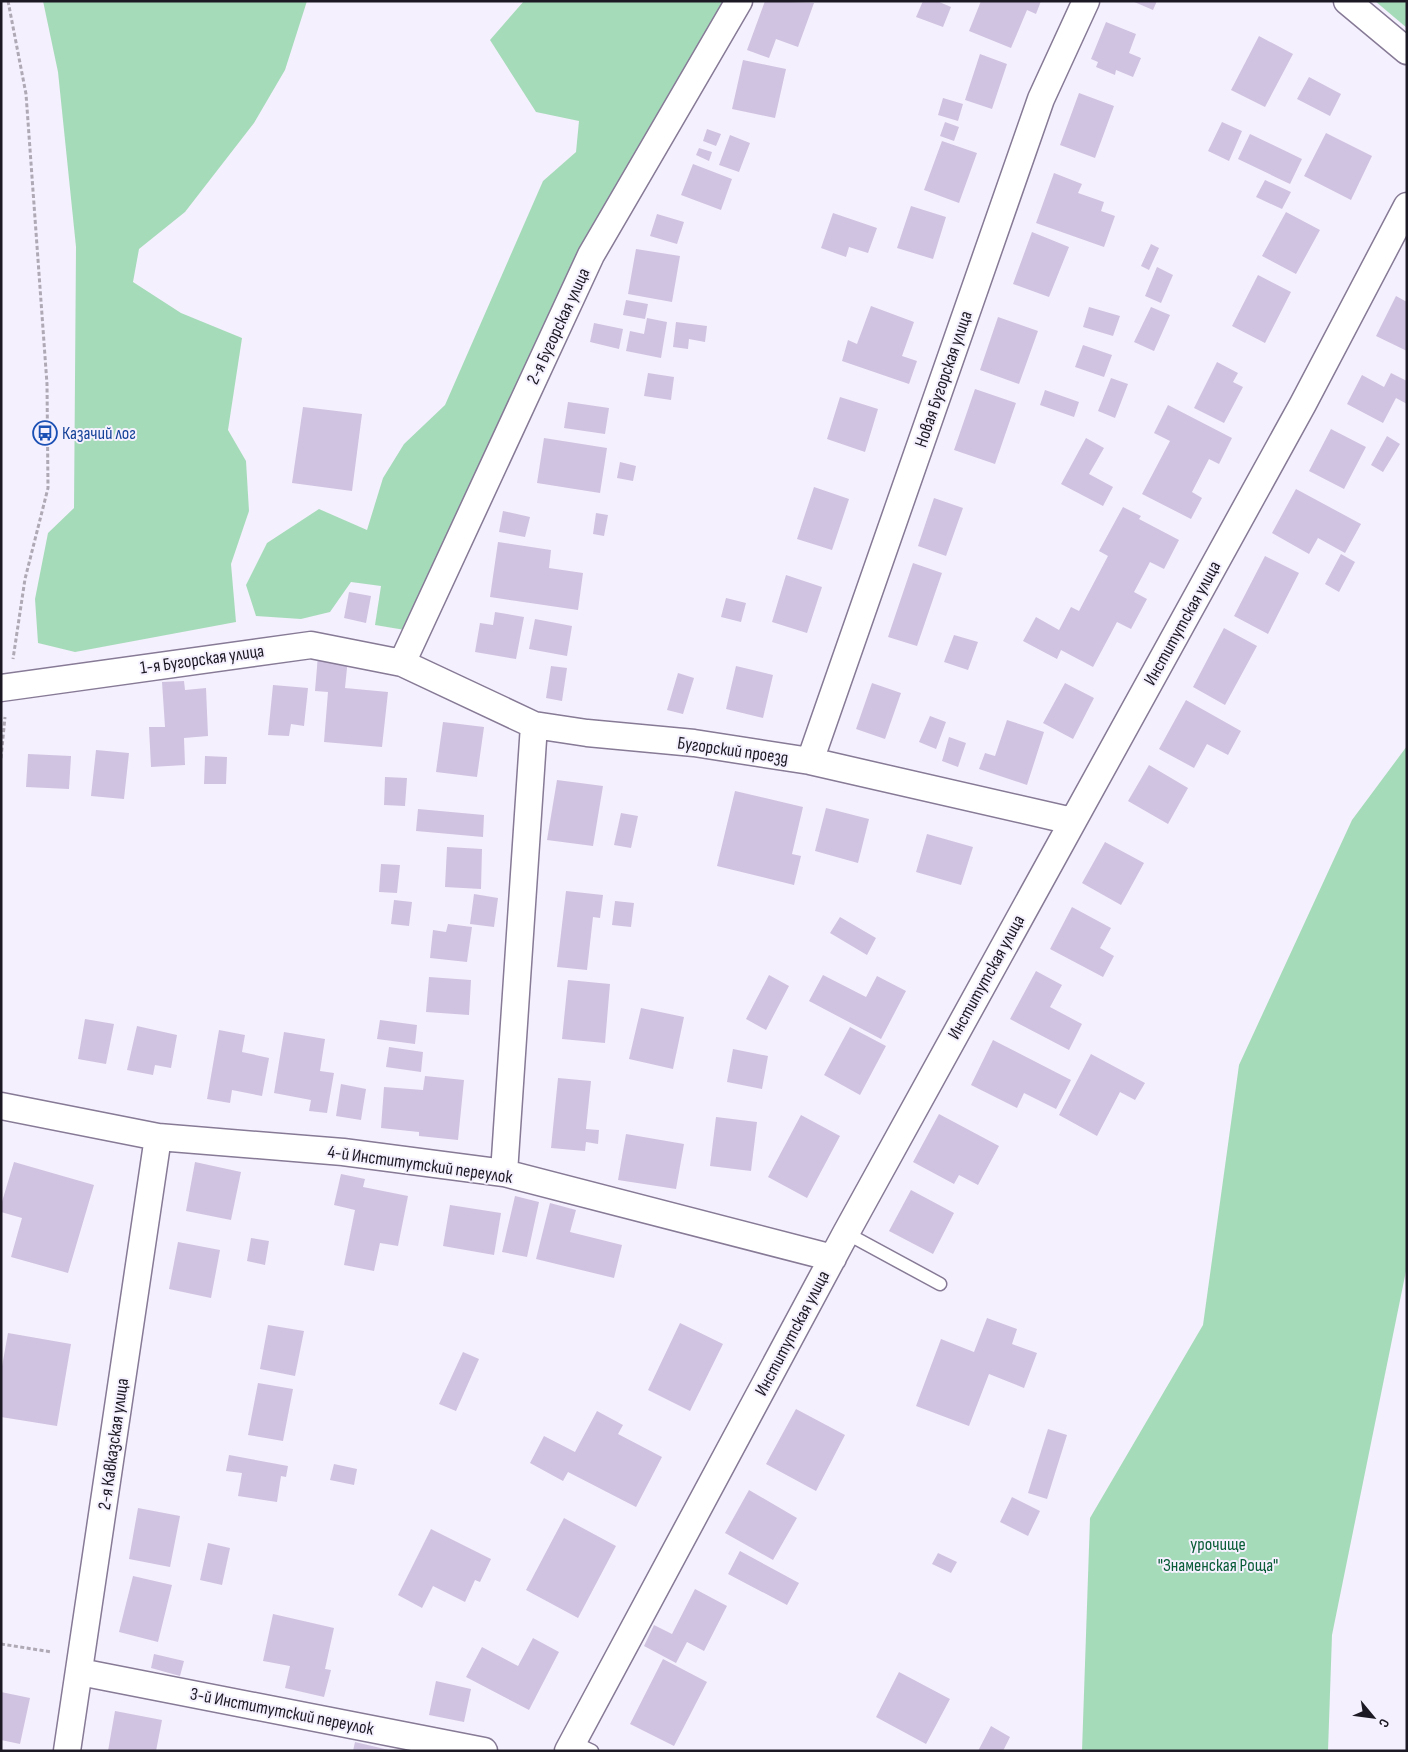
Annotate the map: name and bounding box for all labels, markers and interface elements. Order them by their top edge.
street label: 2-я Бугорская улица [522,265,595,388]
street label: Новая Бугорская улица [910,308,977,450]
bus stop icon: Казачий лог [32,420,58,446]
place label: Казачий лог [62,423,136,444]
street label: Институтская улица [1140,557,1225,689]
street label: 1-я Бугорская улица [139,640,265,679]
street label: Бугорский проезд [676,732,790,769]
street label: Институтская улица [944,911,1029,1043]
street label: 4-й Институтский переулок [326,1141,514,1188]
street label: Институтская улица [751,1267,834,1399]
street label: 2-я Кавказская улица [94,1377,133,1511]
park label: урочище "Знаменская Роща" [1158,1534,1278,1576]
street label: 3-й Институтский переулок [188,1683,376,1740]
north arrow [1348,1692,1398,1742]
text: С [1375,1716,1393,1730]

